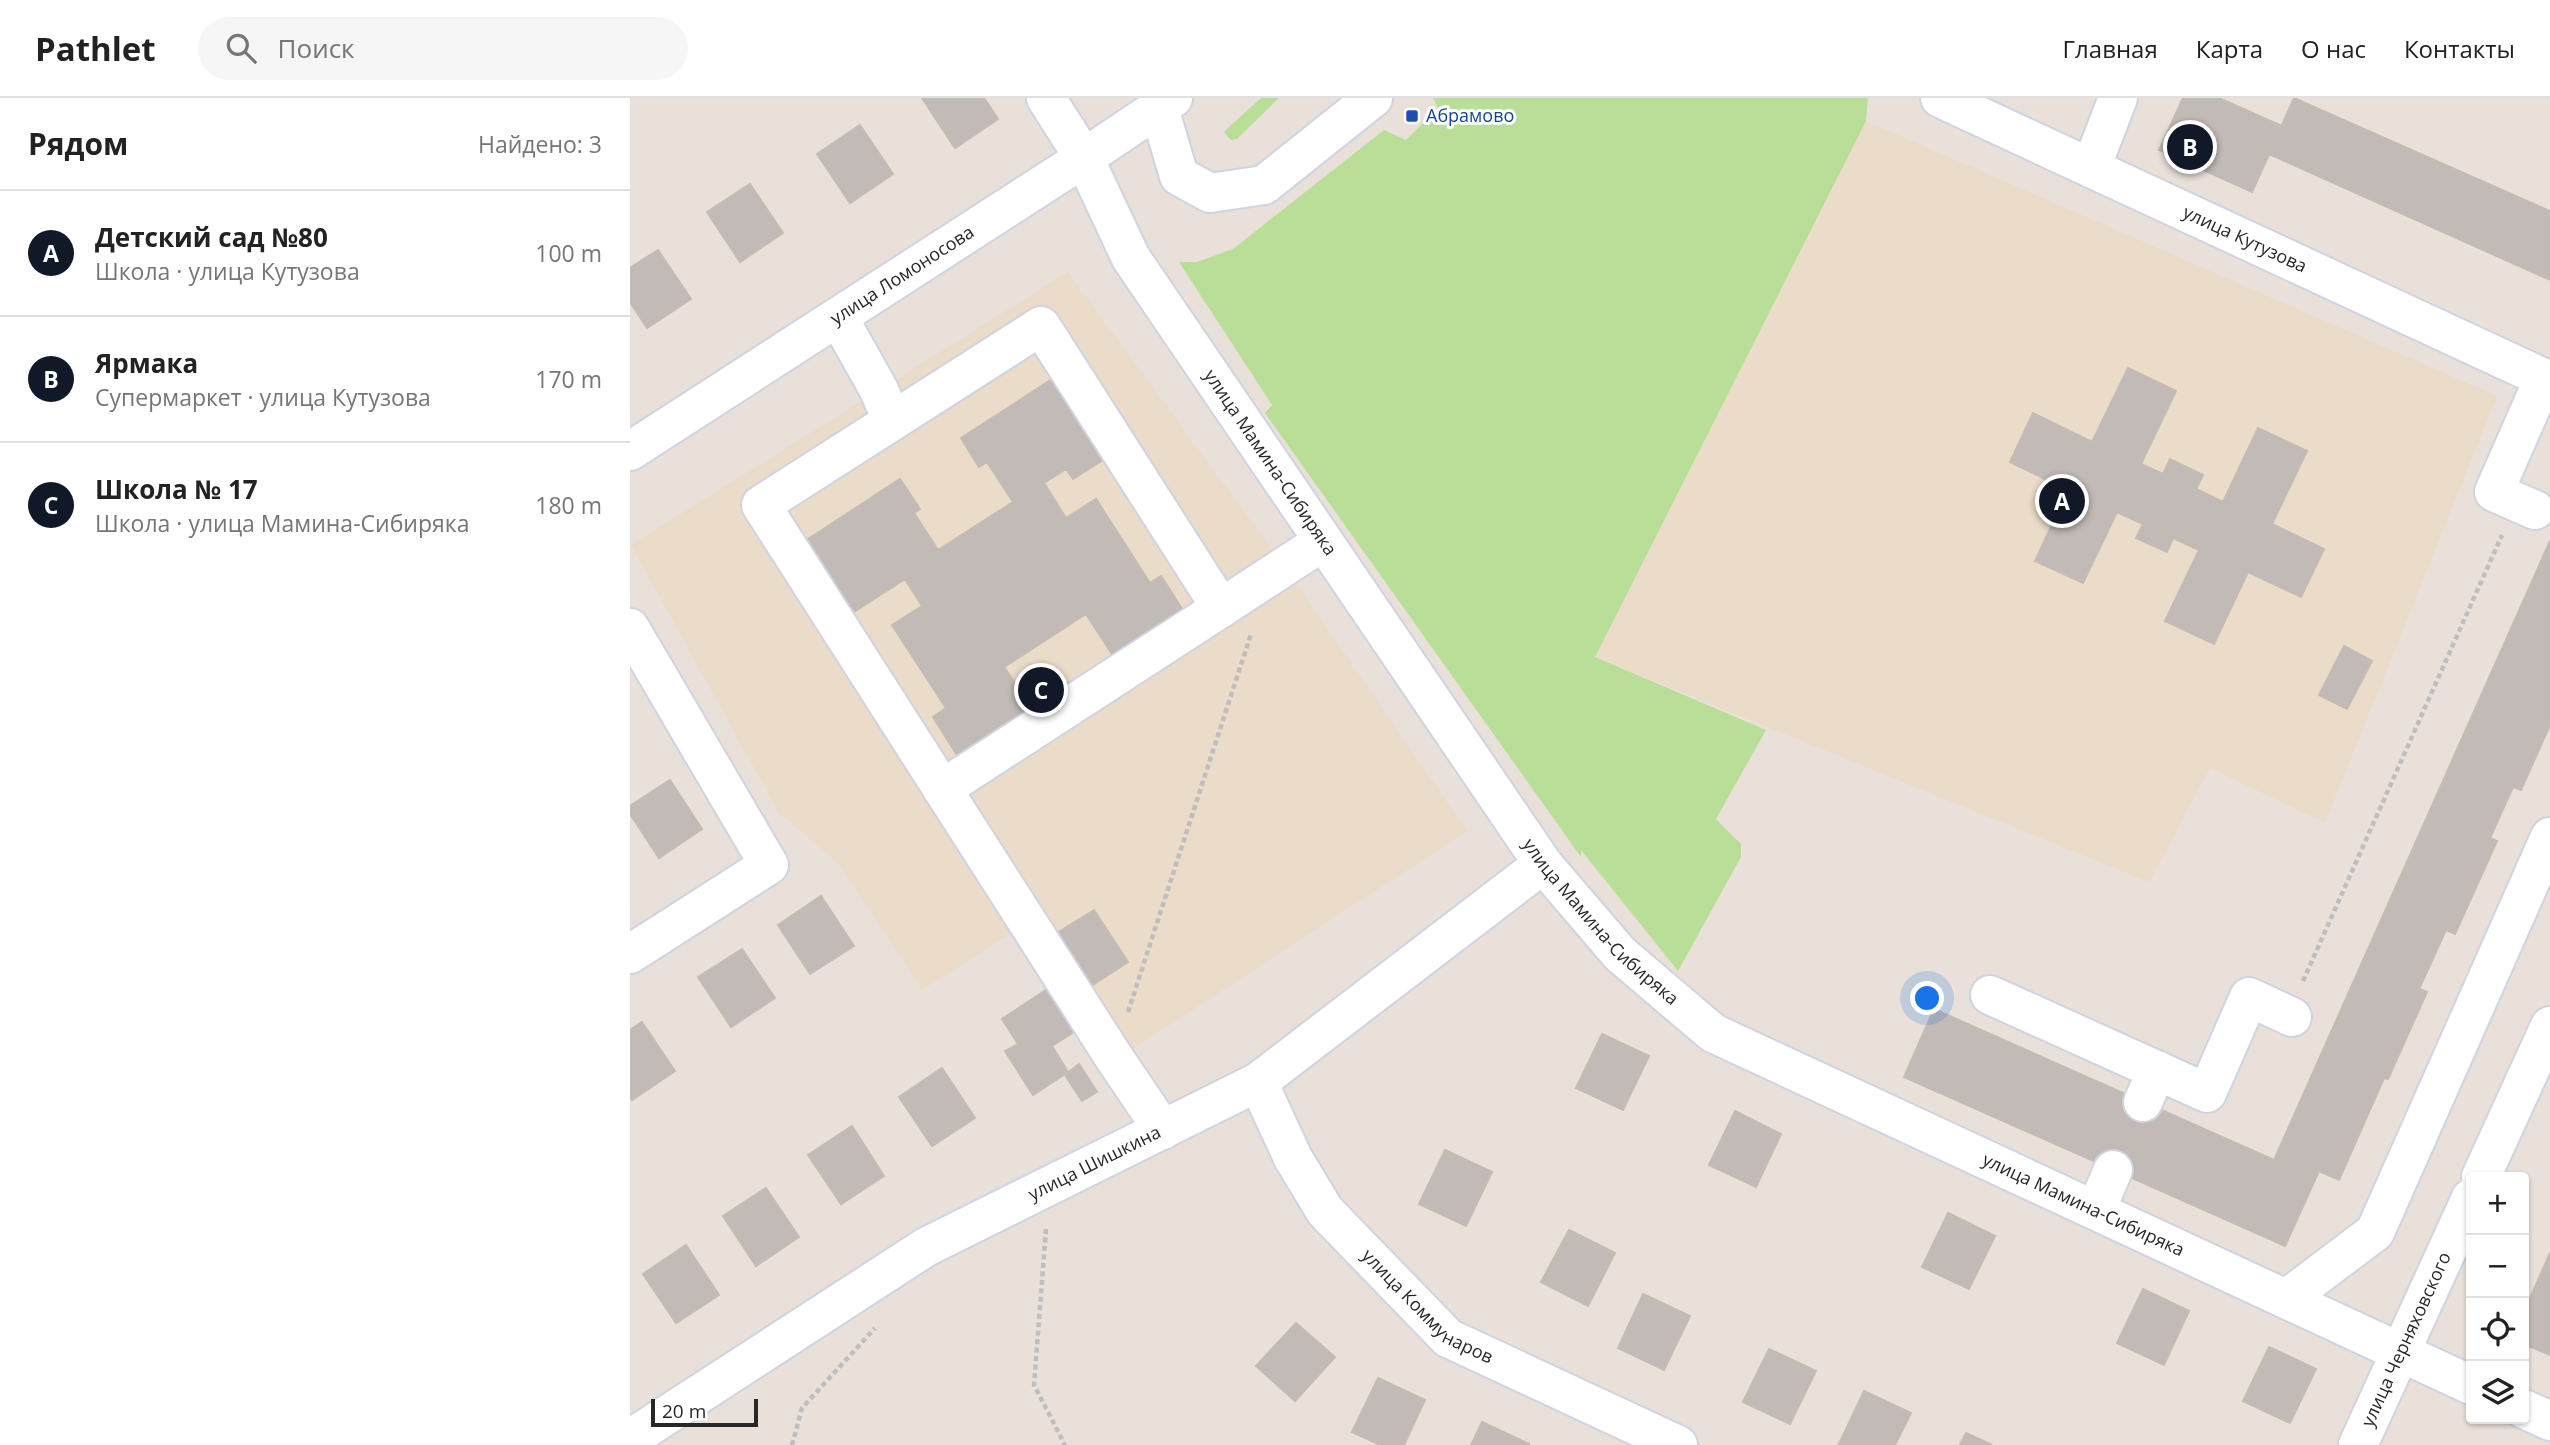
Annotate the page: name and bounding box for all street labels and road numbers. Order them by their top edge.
street label: улица Кутузова [2179,199,2311,278]
street label: улица Ломоносова [825,219,978,330]
street label: улица Мамина-Сибиряка [1199,364,1343,560]
street label: улица Мамина-Сибиряка [1518,833,1684,1010]
street label: улица Шишкина [1024,1119,1164,1205]
street label: улица Мамина-Сибиряка [1979,1147,2189,1261]
street label: улица Коммунаров [1357,1243,1497,1368]
street label: улица Черняховского [2355,1248,2456,1430]

